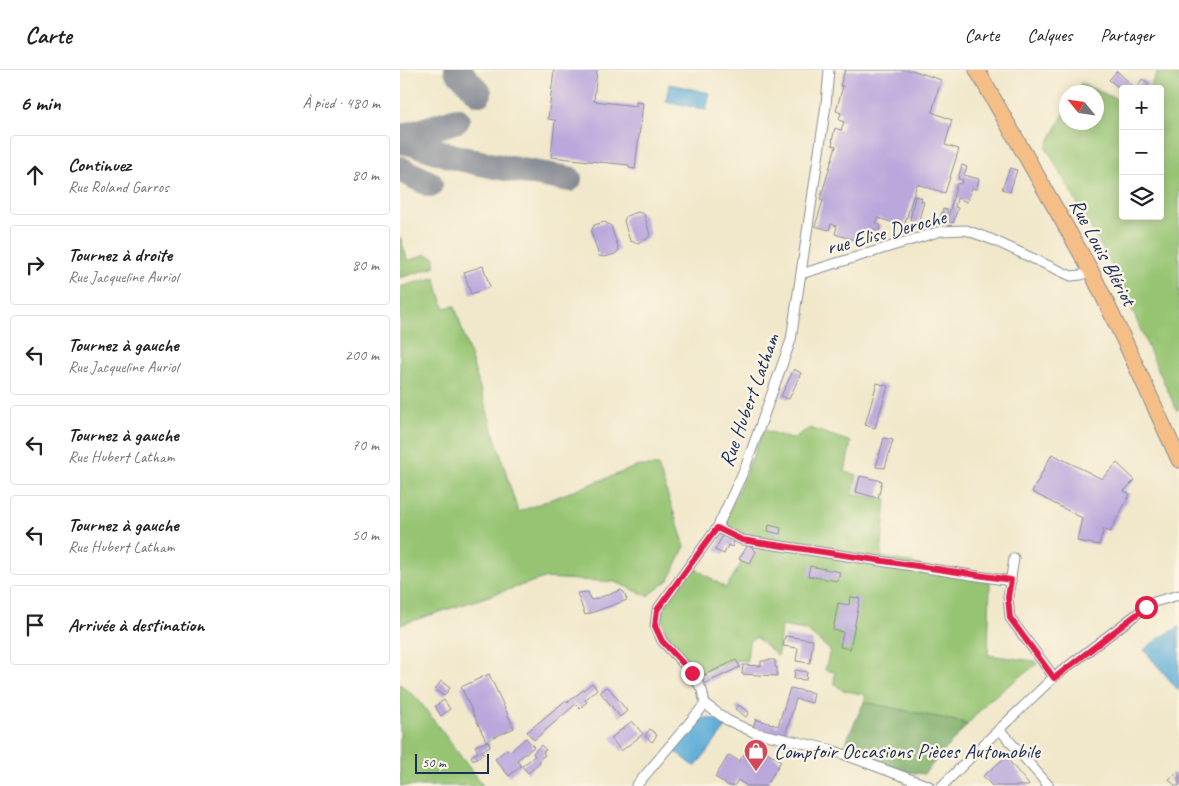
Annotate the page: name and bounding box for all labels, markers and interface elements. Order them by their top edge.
text: Carte [25,20,72,50]
text: Carte [965,24,999,46]
text: Calques [1027,24,1072,46]
text: Partager [1100,24,1154,46]
north arrow [1059,85,1104,130]
map controls [1119,85,1164,220]
button: + [1119,85,1164,130]
text: 6 min [20,90,61,116]
text: À pied · 480 m [302,93,380,113]
button: − [1119,130,1164,175]
text: Continuez [68,153,131,177]
icon: ahead [21,161,49,189]
text: 80 m [352,165,379,185]
button: layers [1119,175,1164,220]
text: Rue Roland Garros [68,177,169,197]
street label: Rue Louis Blériot [1064,194,1143,312]
street label: rue Elise Deroche [823,203,951,260]
text: Tournez à droite [68,243,172,267]
icon: right [21,251,49,279]
text: 80 m [352,255,379,275]
text: Rue Jacqueline Auriol [68,267,178,287]
street label: Rue Hubert Latham [713,329,786,470]
text: Tournez à gauche [68,333,179,357]
icon: left [21,341,49,369]
text: 200 m [345,345,379,365]
text: Rue Jacqueline Auriol [68,357,178,377]
text: Tournez à gauche [68,423,179,447]
icon: left [21,431,49,459]
text: 70 m [352,435,379,455]
text: Rue Hubert Latham [68,447,174,467]
text: Tournez à gauche [68,513,179,537]
icon: left [21,521,49,549]
text: 50 m [352,525,379,545]
text: Rue Hubert Latham [68,537,174,557]
route start [1135,596,1158,619]
icon: arrive [21,611,49,639]
text: Arrivée à destination [68,613,204,637]
route end [681,662,704,685]
shop icon: Comptoir Occasions Pièces Automobile [743,738,769,772]
place label: Comptoir Occasions Pièces Automobile [774,738,1041,764]
scale bar [415,751,489,774]
text: 50 m [422,754,446,771]

